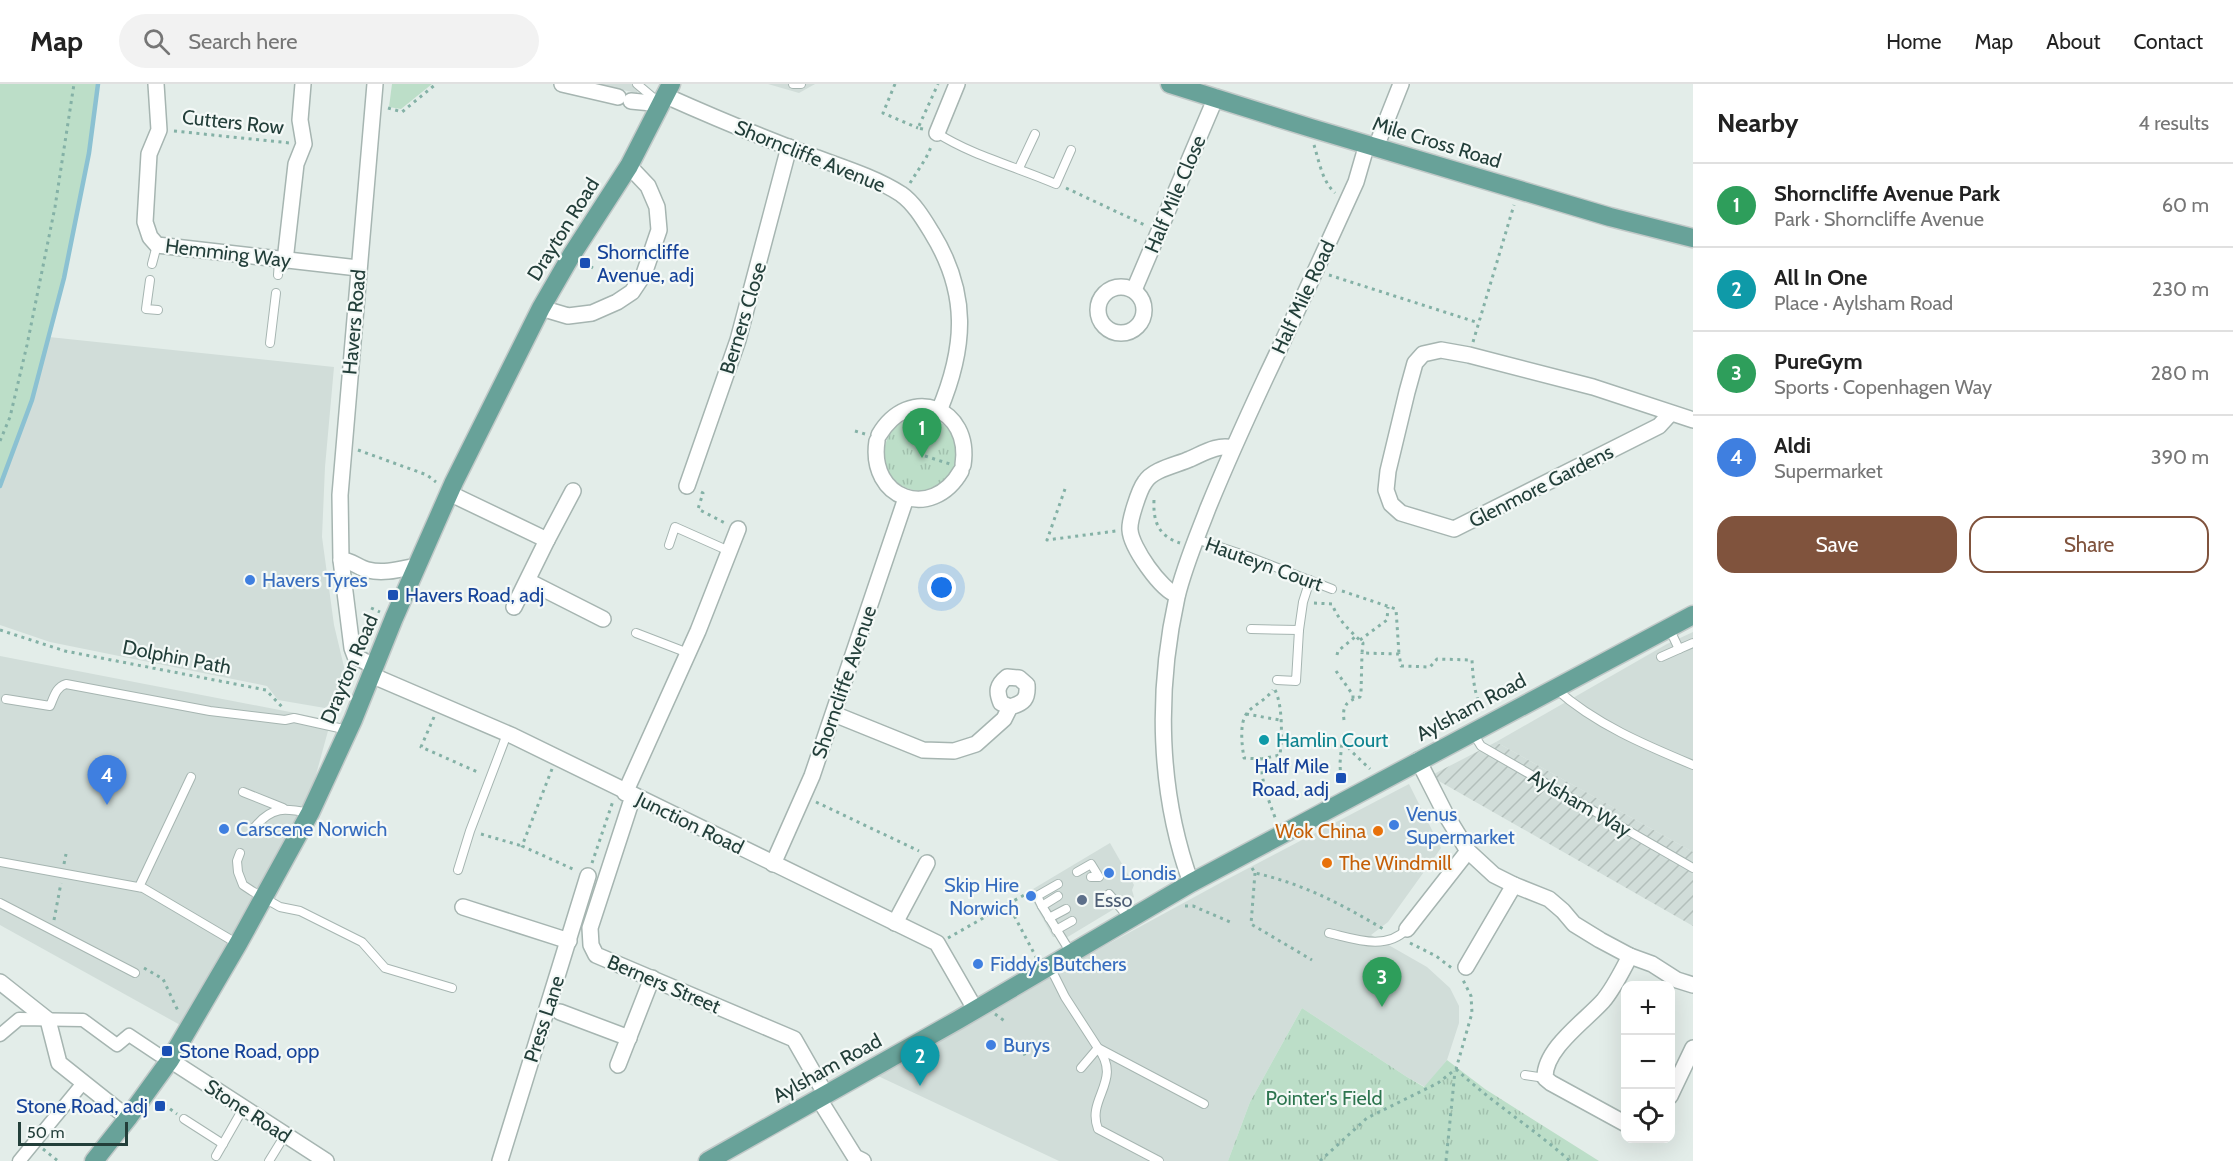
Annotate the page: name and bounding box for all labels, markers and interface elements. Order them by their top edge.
search box [119,14,539,68]
text: Map [30,24,83,58]
icon: search [140,25,173,58]
text: Search here [188,28,297,55]
text: Home [1886,29,1942,54]
text: Map [1975,29,2013,54]
text: About [2046,29,2100,54]
text: Contact [2133,29,2203,54]
street label: Cutters Row [181,105,286,139]
text: Nearby [1717,107,1798,139]
street label: Mile Cross Road [1370,111,1504,173]
text: 4 results [2138,111,2209,135]
street label: Shorncliffe Avenue [731,115,889,197]
street label: Half Mile Close [1139,132,1211,256]
street label: Drayton Road [522,173,604,285]
text: Shorncliffe Avenue Park [1774,180,2000,207]
text: 1 [1733,193,1740,217]
text: 60 m [2162,193,2209,217]
text: Park · Shorncliffe Avenue [1774,207,1984,231]
street label: Hemming Way [164,233,292,273]
street label: Half Mile Road [1266,236,1340,358]
place label: Shorncliffe Avenue, adj [597,240,694,287]
marker: Shorncliffe Avenue, adj [578,256,592,270]
street label: Berners Close [715,259,771,377]
text: All In One [1774,264,1867,291]
street label: Havers Road [337,268,371,376]
text: 2 [1731,277,1742,301]
text: 230 m [2152,277,2209,301]
text: Place · Aylsham Road [1774,291,1953,315]
text: PureGym [1774,348,1863,375]
text: 3 [1731,361,1742,385]
text: 280 m [2150,361,2209,385]
text: Sports · Copenhagen Way [1774,375,1992,399]
pin: 1 [902,408,942,458]
text: Aldi [1774,432,1811,459]
street label: Glenmore Gardens [1465,439,1617,533]
text: 4 [1730,445,1743,469]
text: 390 m [2151,445,2209,469]
text: Supermarket [1774,459,1883,483]
button: Save [1717,516,1957,573]
button: Share [1969,516,2209,573]
street label: Hauteyn Court [1202,532,1326,596]
place label: Havers Tyres [262,568,368,592]
marker: Havers Tyres [243,573,257,587]
your location [927,573,956,602]
place label: Havers Road, adj [405,583,544,607]
marker: Havers Road, adj [386,588,400,602]
street label: Shorncliffe Avenue [807,602,881,762]
street label: Drayton Road [315,611,383,727]
street label: Dolphin Path [121,635,233,679]
street label: Aylsham Road [1412,668,1530,746]
place label: Hamlin Court [1276,728,1389,752]
marker: Hamlin Court [1257,733,1271,747]
place label: Half Mile Road, adj [1252,754,1329,801]
pin: 4 [88,756,126,805]
street label: Aylsham Way [1524,764,1636,842]
marker: Half Mile Road, adj [1334,771,1348,785]
street label: Junction Road [631,786,748,859]
place label: Venus Supermarket [1406,802,1515,849]
place label: Carscene Norwich [236,817,387,841]
marker: Venus Supermarket [1387,818,1401,832]
place label: Wok China [1275,819,1366,843]
marker: Carscene Norwich [217,822,231,836]
marker: Wok China [1371,824,1385,838]
place label: The Windmill [1339,851,1452,875]
marker: The Windmill [1320,856,1334,870]
place label: Londis [1121,861,1177,885]
marker: Londis [1102,866,1116,880]
place label: Skip Hire Norwich [944,873,1019,920]
place label: Esso [1094,888,1133,912]
marker: Skip Hire Norwich [1024,889,1038,903]
marker: Esso [1075,893,1089,907]
street label: Berners Street [604,949,724,1019]
place label: Fiddy's Butchers [990,952,1127,976]
marker: Fiddy's Butchers [971,957,985,971]
pin: 3 [1362,958,1402,1007]
street label: Press Lane [519,973,569,1065]
map controls [1621,981,1675,1143]
button: + [1621,981,1675,1035]
street label: Aylsham Road [768,1028,886,1108]
place label: Burys [1003,1033,1050,1057]
button: − [1621,1035,1675,1089]
pin: 2 [900,1036,940,1086]
marker: Burys [984,1038,998,1052]
place label: Stone Road, opp [179,1039,319,1063]
marker: Stone Road, opp [160,1044,174,1058]
street label: Stone Road [200,1074,296,1148]
park label: Pointer's Field [1265,1086,1383,1110]
button: locate [1621,1089,1675,1143]
place label: Stone Road, adj [16,1094,148,1118]
marker: Stone Road, adj [153,1099,167,1113]
scale bar [18,1119,128,1146]
text: 50 m [27,1123,64,1142]

